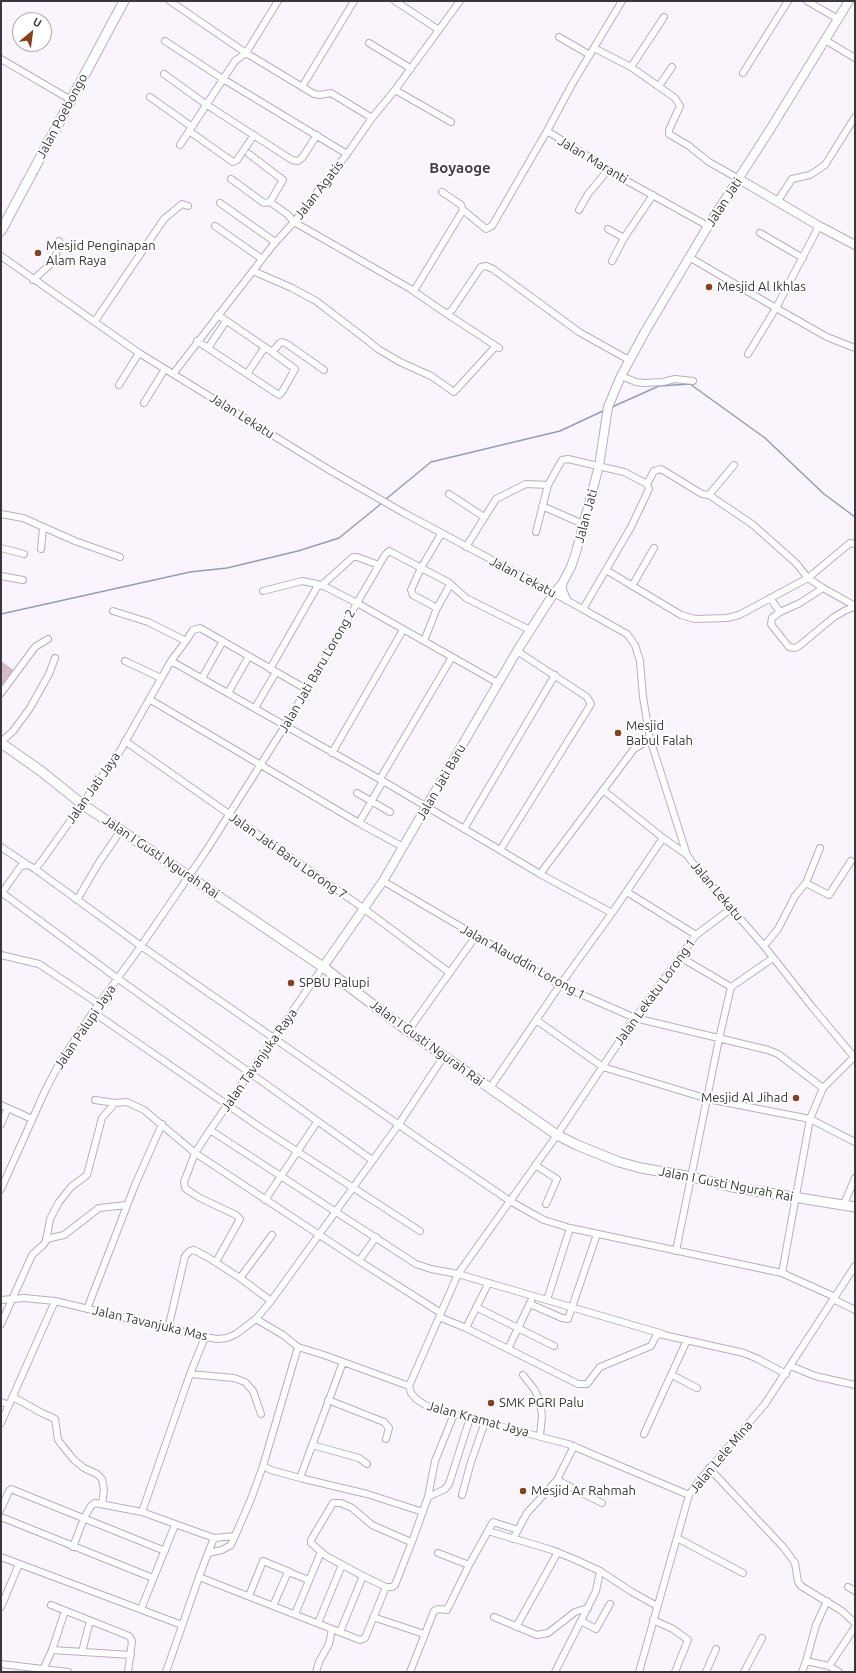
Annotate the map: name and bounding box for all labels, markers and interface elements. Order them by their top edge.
north arrow [12,12,52,52]
text: U [31,15,44,29]
street label: Jalan Poebongo [33,71,91,161]
street label: Jalan Maranti [555,133,631,187]
street label: Jalan Agatis [291,158,347,222]
district label: Boyaoge [429,159,491,177]
street label: Jalan Jati [702,175,746,229]
place label: Mesjid Penginapan Alam Raya [46,238,156,269]
marker: Mesjid Penginapan Alam Raya [33,248,43,258]
place label: Mesjid Al Ikhlas [717,279,806,295]
marker: Mesjid Al Ikhlas [704,282,714,292]
street label: Jalan Lekatu [207,390,277,442]
street label: Jalan Jati [571,487,601,545]
street label: Jalan Lekatu [487,553,559,601]
street label: Jalan Jati Baru Lorong 2 [275,606,359,736]
place label: Mesjid Babul Falah [626,718,693,749]
marker: Mesjid Babul Falah [613,728,623,738]
street label: Jalan Jati Baru [413,741,469,823]
street label: Jalan Jati Jaya [63,749,123,827]
street label: Jalan Jati Baru Lorong 7 [226,809,350,903]
street label: Jalan I Gusti Ngurah Rai [100,812,222,902]
street label: Jalan Lekatu [688,858,746,924]
street label: Jalan Alauddin Lorong 1 [458,921,588,1003]
street label: Jalan Lekatu Lorong 1 [611,936,699,1048]
place label: SPBU Palupi [299,975,370,991]
marker: SPBU Palupi [286,978,296,988]
street label: Jalan Palupi Jaya [51,982,119,1072]
street label: Jalan I Gusti Ngurah Rai [367,996,487,1090]
street label: Jalan Tavanjuka Raya [218,1006,300,1114]
place label: Mesjid Al Jihad [701,1090,788,1106]
marker: Mesjid Al Jihad [791,1093,801,1103]
street label: Jalan I Gusti Ngurah Rai [657,1163,795,1205]
street label: Jalan Tavanjuka Mas [91,1302,209,1344]
place label: SMK PGRI Palu [499,1395,584,1411]
street label: Jalan Kramat Jaya [425,1398,531,1440]
marker: SMK PGRI Palu [486,1398,496,1408]
street label: Jalan Lele Mina [686,1418,756,1496]
place label: Mesjid Ar Rahmah [531,1483,636,1499]
marker: Mesjid Ar Rahmah [518,1486,528,1496]

